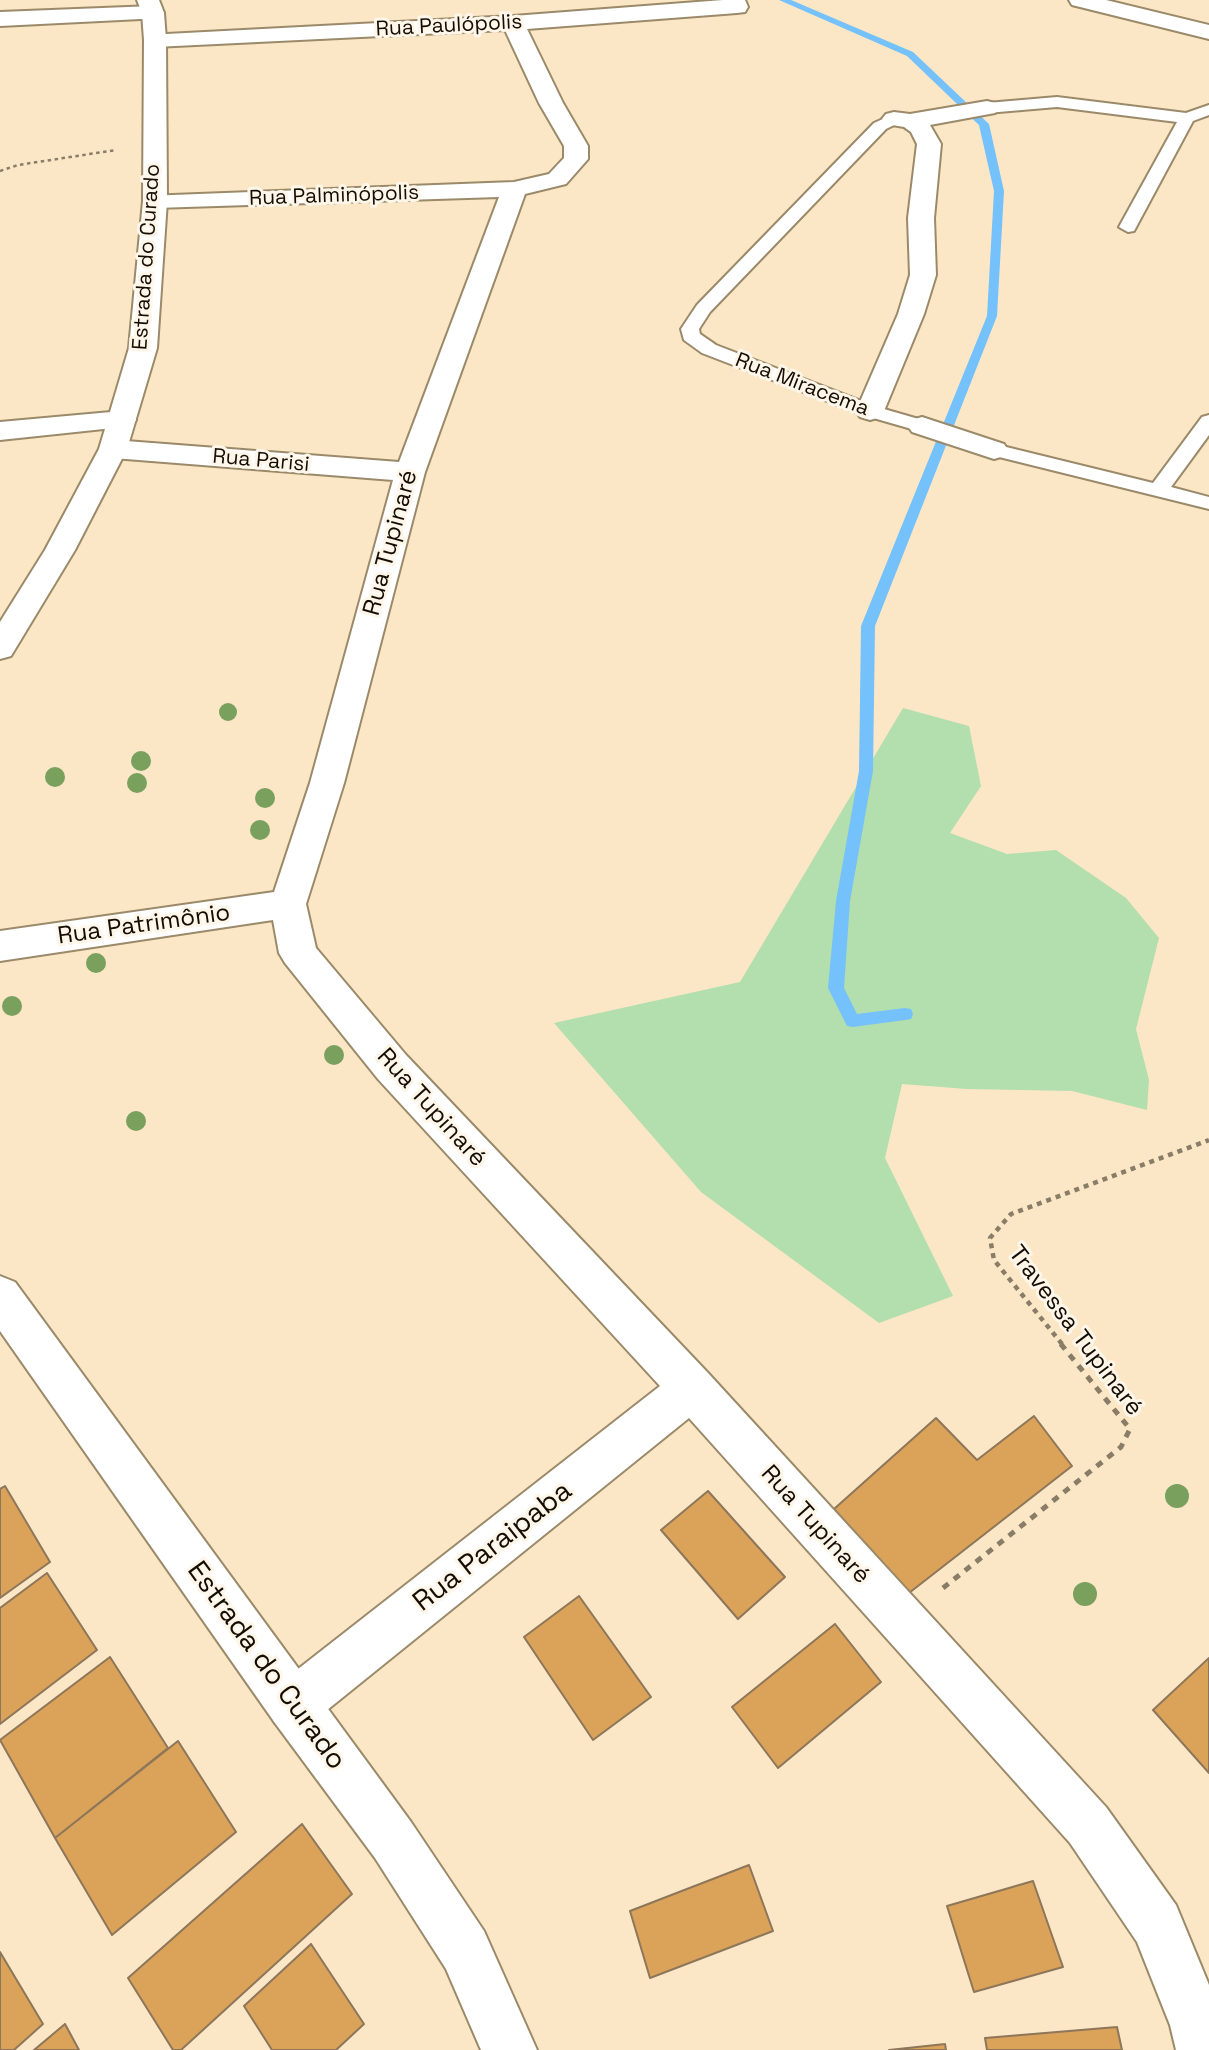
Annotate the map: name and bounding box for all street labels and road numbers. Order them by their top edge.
street label: Rua Paulópolis [375,10,523,42]
street label: Estrada do Curado [128,163,166,351]
street label: Rua Palminópolis [249,180,419,212]
street label: Rua Miracema [731,348,873,422]
street label: Rua Parisi [211,444,311,478]
street label: Rua Tupinaré [358,467,424,619]
street label: Rua Patrimônio [56,899,232,951]
street label: Rua Tupinaré [370,1043,492,1173]
street label: Travessa Tupinaré [1002,1240,1148,1422]
street label: Rua Tupinaré [754,1460,876,1590]
street label: Rua Paraipaba [407,1475,579,1619]
street label: Estrada do Curado [179,1555,353,1777]

